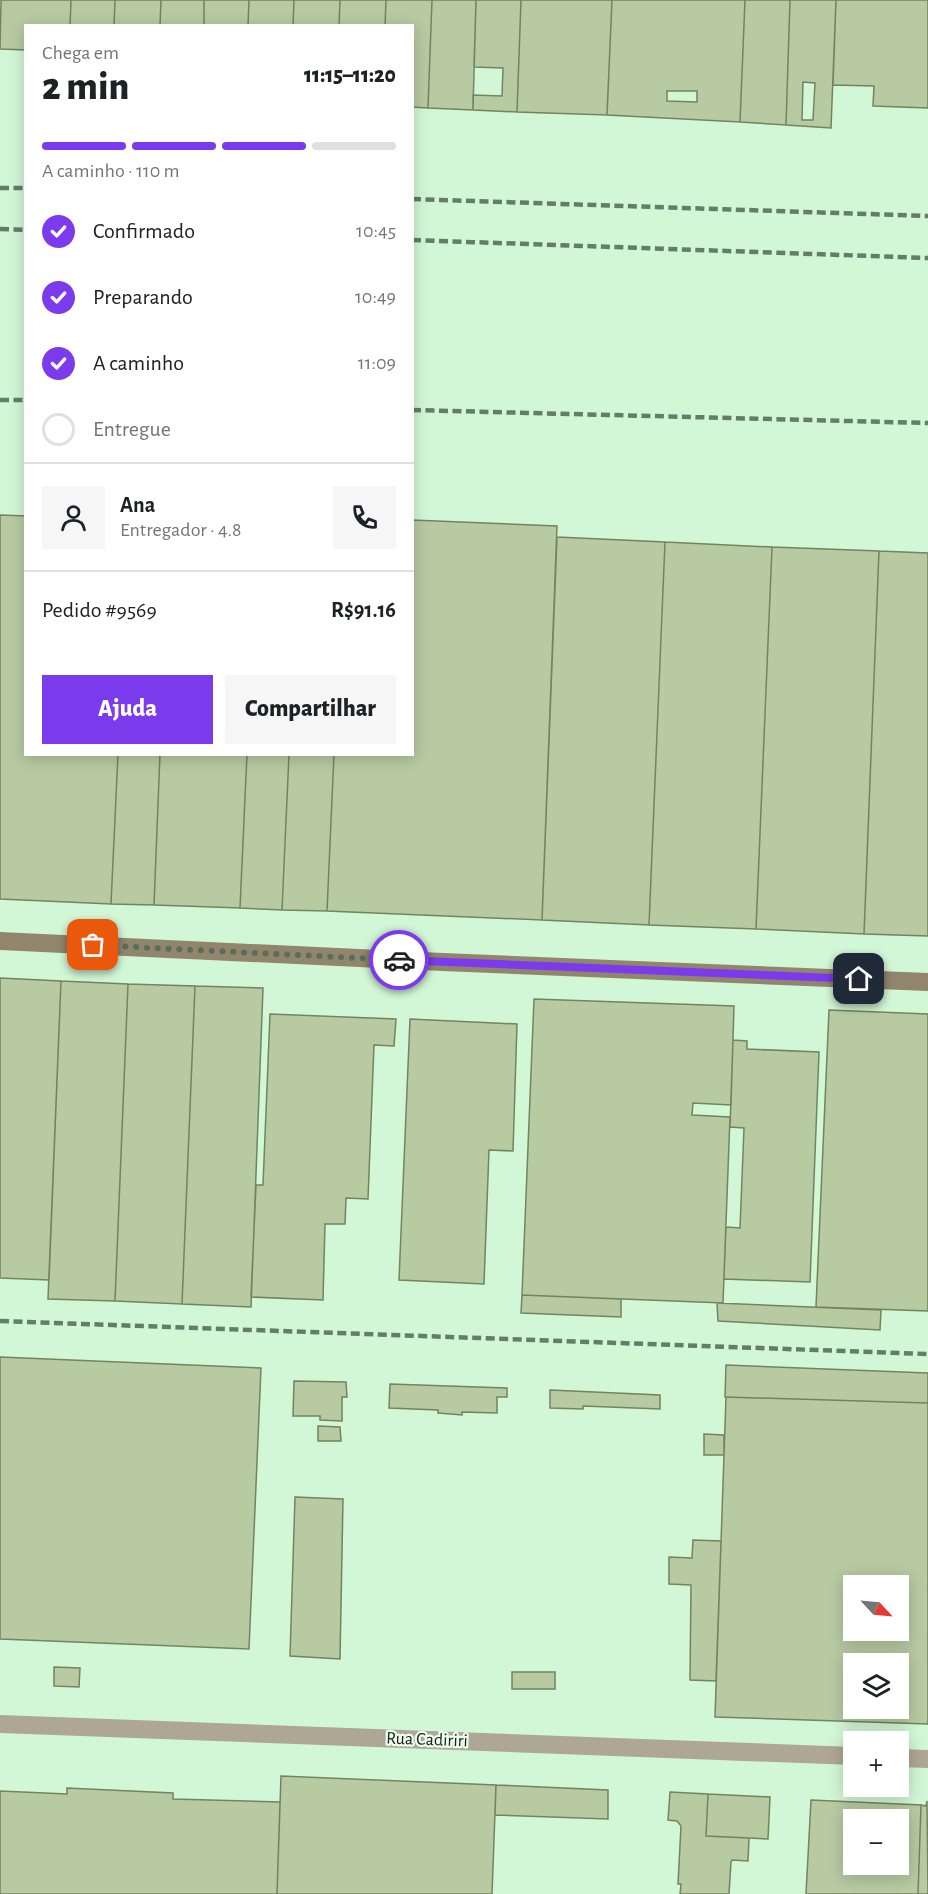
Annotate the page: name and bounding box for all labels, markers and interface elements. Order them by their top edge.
text: Chega em [42,43,119,63]
text: 11:15–11:20 [304,64,396,86]
text: 2 min [42,68,129,107]
text: A caminho · 110 m [42,161,180,181]
icon: check [42,215,75,248]
text: Confirmado [93,220,195,242]
text: 10:45 [356,221,396,241]
icon: check [42,281,75,314]
text: Preparando [93,286,193,308]
text: 10:49 [355,287,396,307]
icon: check [42,347,75,380]
text: A caminho [93,352,184,374]
text: 11:09 [358,353,396,373]
text: Entregue [93,418,171,440]
button: person [42,486,105,549]
button: phone [333,486,396,549]
text: Ana [120,494,155,516]
text: Entregador · 4.8 [120,520,242,540]
text: Pedido #9569 [42,599,157,621]
text: R$91.16 [331,599,396,621]
button: Ajuda [42,675,213,744]
button: Compartilhar [225,675,396,744]
pin [67,919,118,970]
icon: bag [76,928,109,961]
courier [369,930,429,990]
icon: car [383,944,416,977]
pin [833,953,884,1004]
icon: home [842,962,875,995]
north arrow [843,1575,909,1641]
map controls [843,1575,909,1875]
button: layers [843,1653,909,1719]
street label: Rua Cadiriri [386,1730,468,1750]
button: + [843,1731,909,1797]
button: − [843,1809,909,1875]

